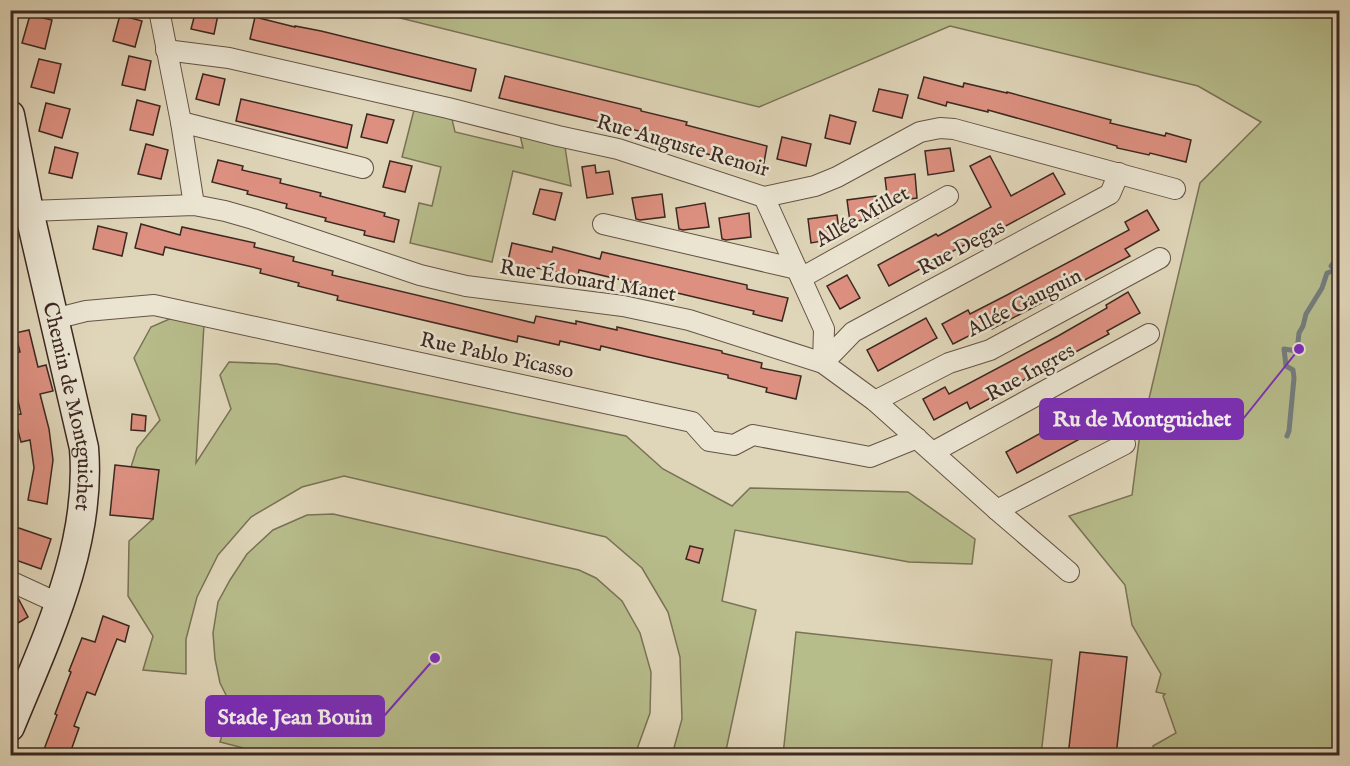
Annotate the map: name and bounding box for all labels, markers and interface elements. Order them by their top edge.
street label: Rue Auguste Renoir [593,109,772,184]
street label: Allée Millet [810,181,914,255]
street label: Rue Degas [913,214,1010,283]
street label: Rue Édouard Manet [498,253,678,309]
street label: Allée Gauguin [962,263,1087,344]
street label: Chemin de Montguichet [36,300,97,513]
street label: Rue Pablo Picasso [417,327,576,386]
street label: Rue Ingres [982,338,1080,409]
callout: Ru de Montguichet [1040,399,1243,439]
text: Ru de Montguichet [1053,406,1232,434]
callout: Stade Jean Bouin [206,696,384,736]
text: Stade Jean Bouin [218,704,373,732]

